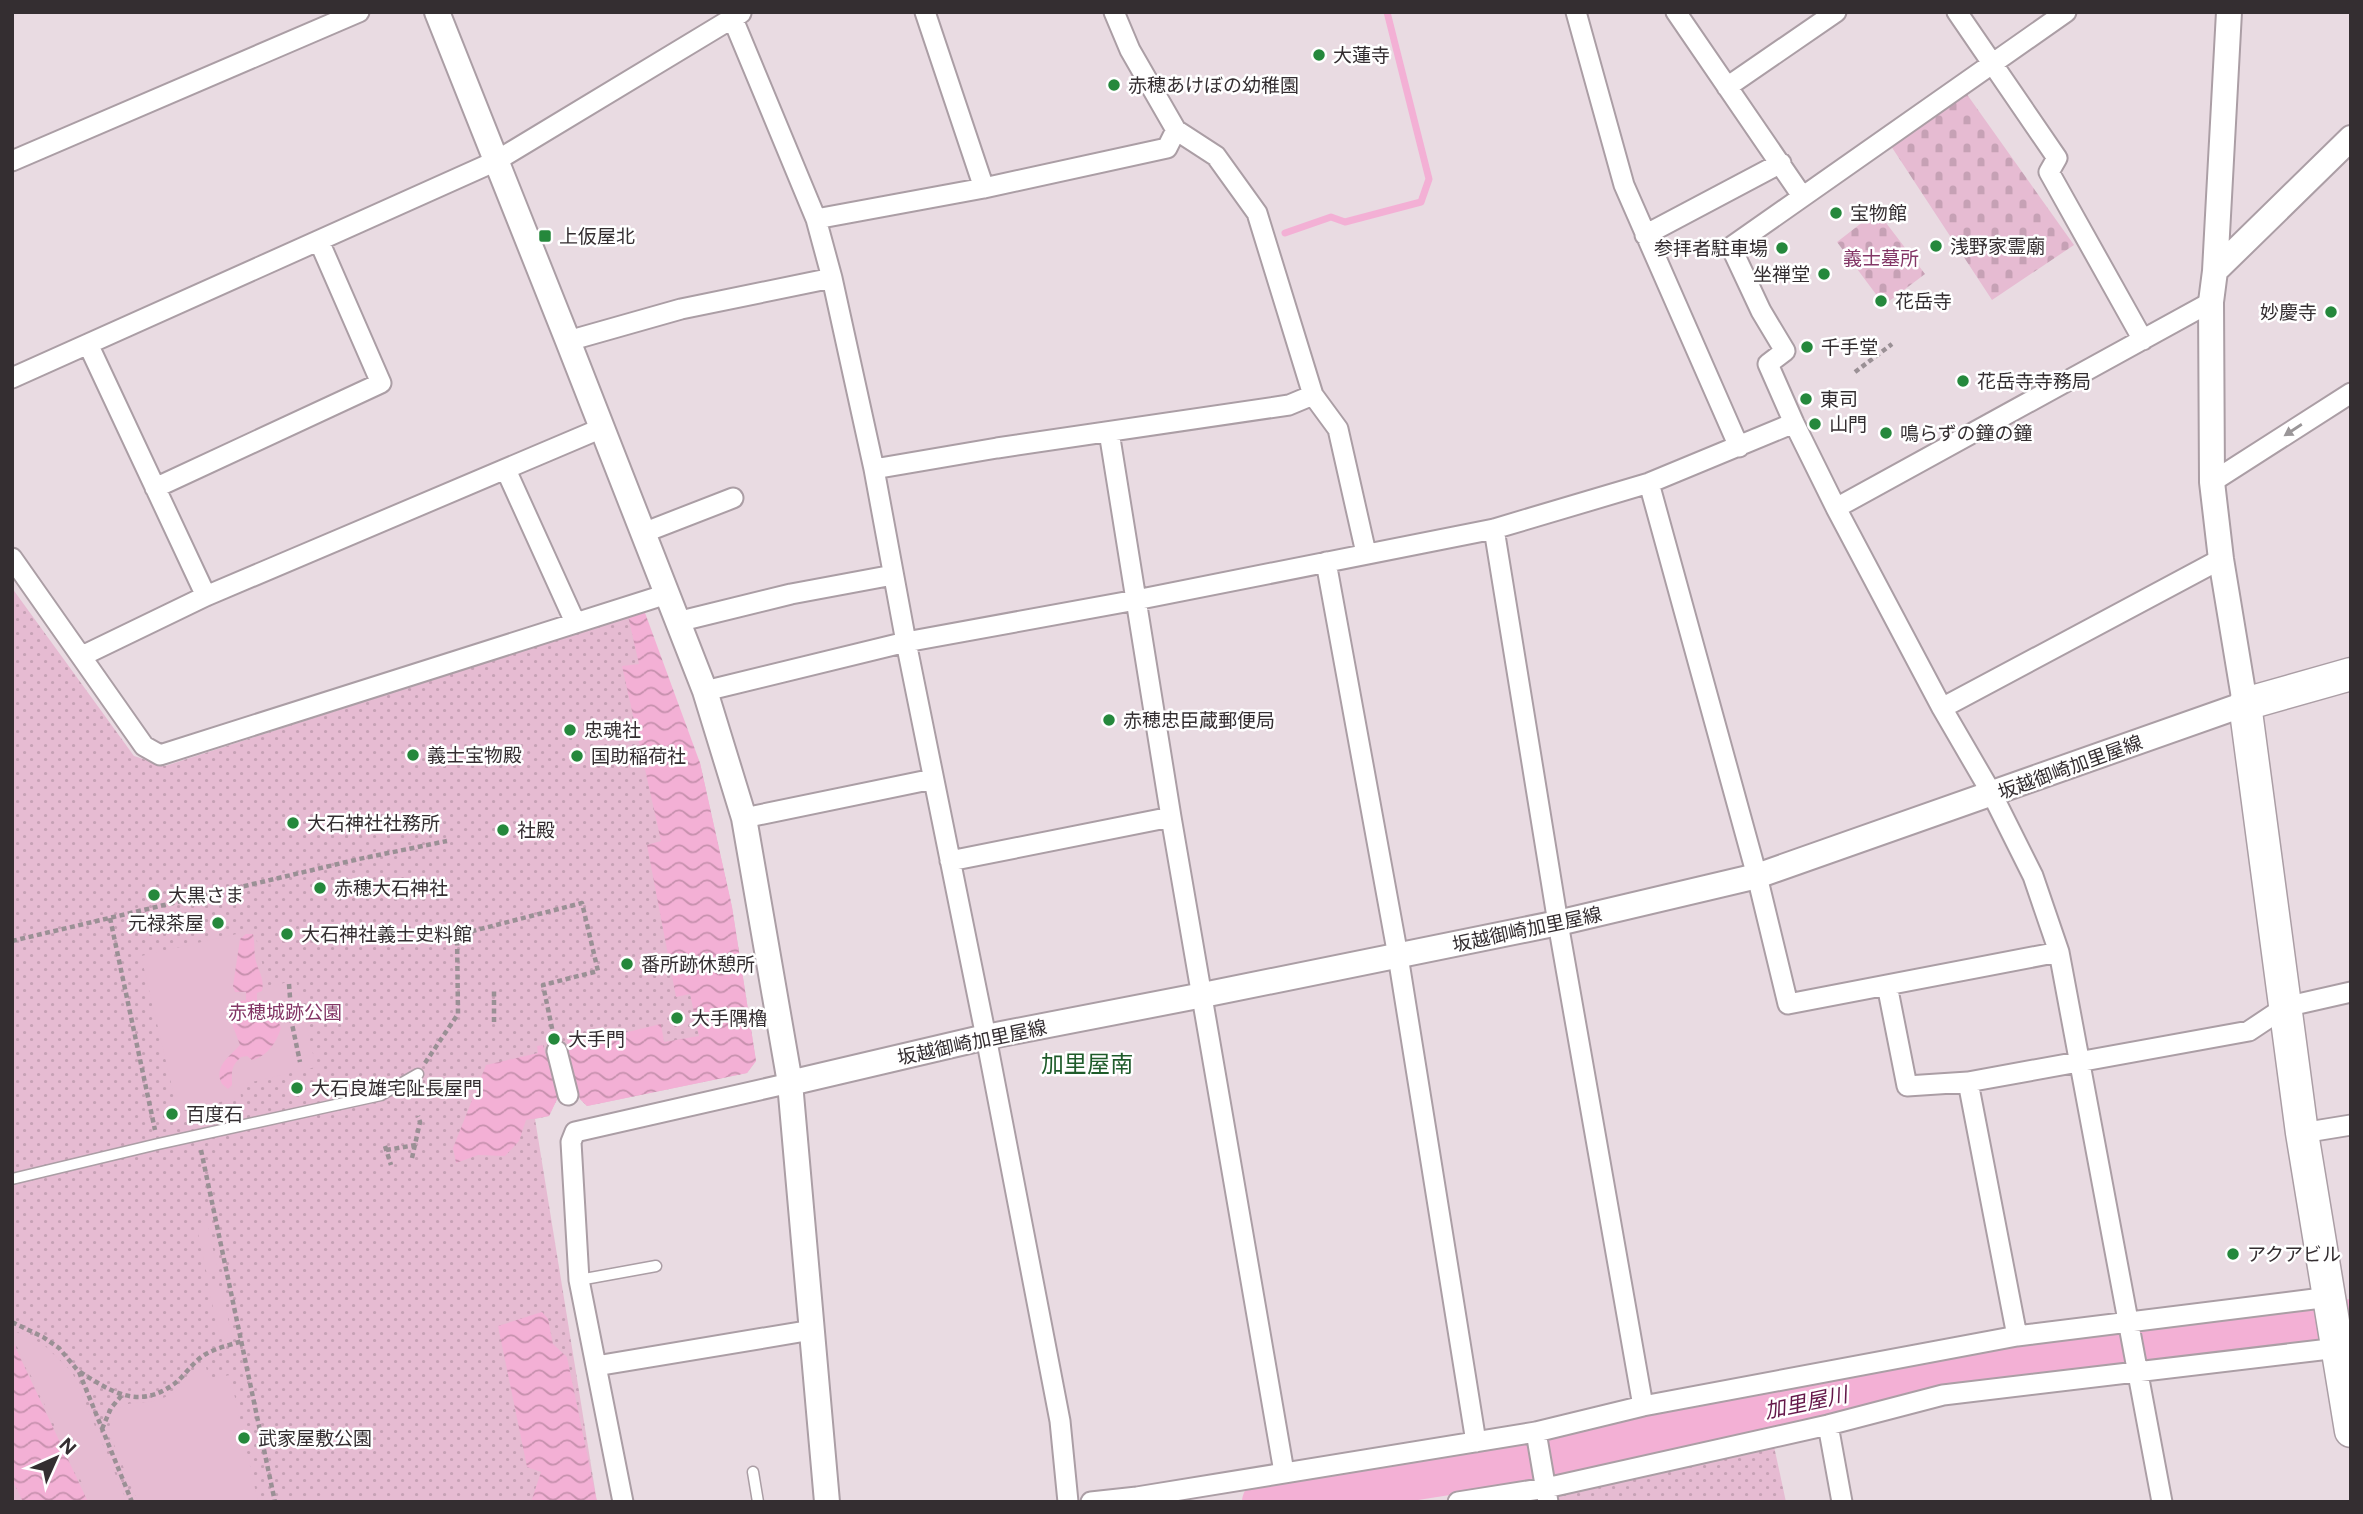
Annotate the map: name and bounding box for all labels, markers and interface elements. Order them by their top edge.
place label: 大蓮寺 [1333,44,1390,67]
marker: 大蓮寺 [1311,47,1327,63]
place label: 赤穂あけぼの幼稚園 [1128,74,1299,97]
marker: 赤穂あけぼの幼稚園 [1106,77,1122,93]
place label: 宝物館 [1850,202,1907,225]
marker: 宝物館 [1828,205,1844,221]
place label: 上仮屋北 [559,225,635,248]
marker: 上仮屋北 [537,228,553,244]
place label: 浅野家霊廟 [1950,235,2045,258]
place label: 参拝者駐車場 [1654,237,1768,260]
marker: 浅野家霊廟 [1928,238,1944,254]
marker: 参拝者駐車場 [1774,240,1790,256]
park label: 義士墓所 [1843,247,1919,270]
place label: 坐禅堂 [1753,263,1810,286]
marker: 坐禅堂 [1816,266,1832,282]
place label: 花岳寺 [1895,290,1952,313]
marker: 花岳寺 [1873,293,1889,309]
place label: 妙慶寺 [2260,301,2317,324]
marker: 妙慶寺 [2323,304,2339,320]
place label: 千手堂 [1821,336,1878,359]
marker: 千手堂 [1799,339,1815,355]
place label: 花岳寺寺務局 [1977,370,2091,393]
marker: 花岳寺寺務局 [1955,373,1971,389]
place label: 東司 [1820,388,1858,411]
marker: 東司 [1798,391,1814,407]
place label: 山門 [1829,413,1867,436]
marker: 山門 [1807,416,1823,432]
place label: 鳴らずの鐘の鐘 [1900,422,2033,445]
one-way arrow [2284,424,2303,437]
marker: 鳴らずの鐘の鐘 [1878,425,1894,441]
place label: 赤穂忠臣蔵郵便局 [1123,709,1275,732]
marker: 赤穂忠臣蔵郵便局 [1101,712,1117,728]
place label: 忠魂社 [584,719,641,742]
marker: 忠魂社 [562,722,578,738]
street label: 坂越御崎加里屋線 [1995,731,2146,804]
place label: 義士宝物殿 [427,744,522,767]
place label: 国助稲荷社 [591,745,686,768]
marker: 義士宝物殿 [405,747,421,763]
marker: 国助稲荷社 [569,748,585,764]
place label: 大石神社社務所 [307,812,440,835]
marker: 大石神社社務所 [285,815,301,831]
place label: 社殿 [517,819,555,842]
marker: 社殿 [495,822,511,838]
place label: 赤穂大石神社 [334,877,448,900]
marker: 赤穂大石神社 [312,880,328,896]
place label: 大黒さま [168,884,244,907]
marker: 大黒さま [146,887,162,903]
street label: 坂越御崎加里屋線 [1450,902,1604,957]
place label: 元禄茶屋 [128,912,204,935]
marker: 元禄茶屋 [210,915,226,931]
place label: 大石神社義士史料館 [301,923,472,946]
marker: 大石神社義士史料館 [279,926,295,942]
place label: 番所跡休憩所 [641,953,755,976]
marker: 番所跡休憩所 [619,956,635,972]
park label: 赤穂城跡公園 [228,1001,342,1024]
place label: 大手隅櫓 [691,1007,767,1030]
marker: 大手隅櫓 [669,1010,685,1026]
street label: 坂越御崎加里屋線 [895,1015,1049,1070]
place label: 大手門 [568,1028,625,1051]
marker: 大手門 [546,1031,562,1047]
district label: 加里屋南 [1041,1050,1133,1078]
place label: 大石良雄宅阯長屋門 [311,1077,482,1100]
marker: 大石良雄宅阯長屋門 [289,1080,305,1096]
place label: 百度石 [186,1103,243,1126]
marker: 百度石 [164,1106,180,1122]
place label: アクアビル [2247,1243,2341,1266]
marker: アクアビル [2225,1246,2241,1262]
water label: 加里屋川 [1762,1381,1852,1423]
north arrow [21,1423,91,1493]
place label: 武家屋敷公園 [258,1427,372,1450]
marker: 武家屋敷公園 [236,1430,252,1446]
text: N [54,1433,81,1460]

